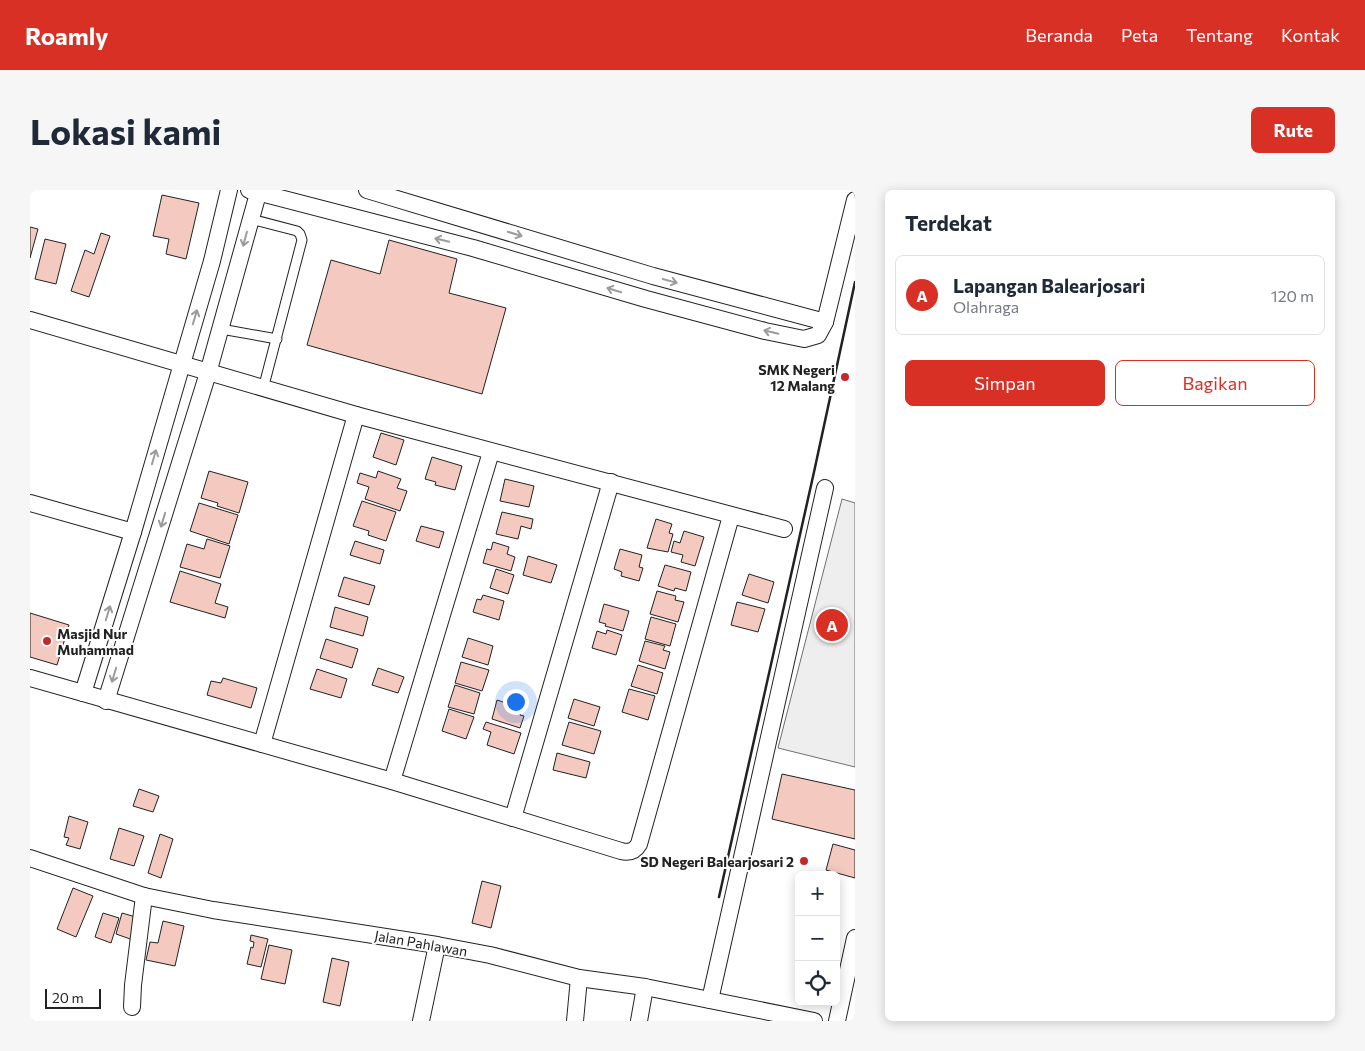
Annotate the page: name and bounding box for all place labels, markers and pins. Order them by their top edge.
place label: SMK Negeri 12 Malang [758,361,835,394]
marker: SMK Negeri 12 Malang [839,371,851,383]
pin: A [816,606,848,644]
place label: Masjid Nur Muhammad [57,625,134,658]
marker: Masjid Nur Muhammad [41,635,53,647]
place label: SD Negeri Balearjosari 2 [640,853,794,870]
marker: SD Negeri Balearjosari 2 [798,855,810,867]

